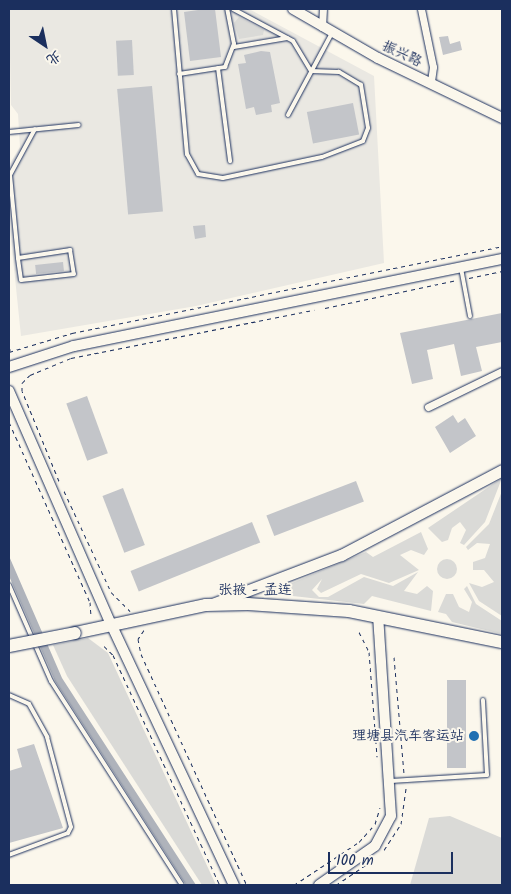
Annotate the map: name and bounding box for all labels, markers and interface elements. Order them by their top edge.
north arrow [20,20,70,70]
street label: 振兴路 [379,38,425,70]
text: 北 [41,44,65,70]
street label: 张掖 - 孟连 [218,582,292,598]
place label: 理塘县汽车客运站 [352,728,464,744]
marker: 理塘县汽车客运站 [468,730,480,742]
scale bar [331,842,456,874]
text: 100 m [336,849,374,873]

